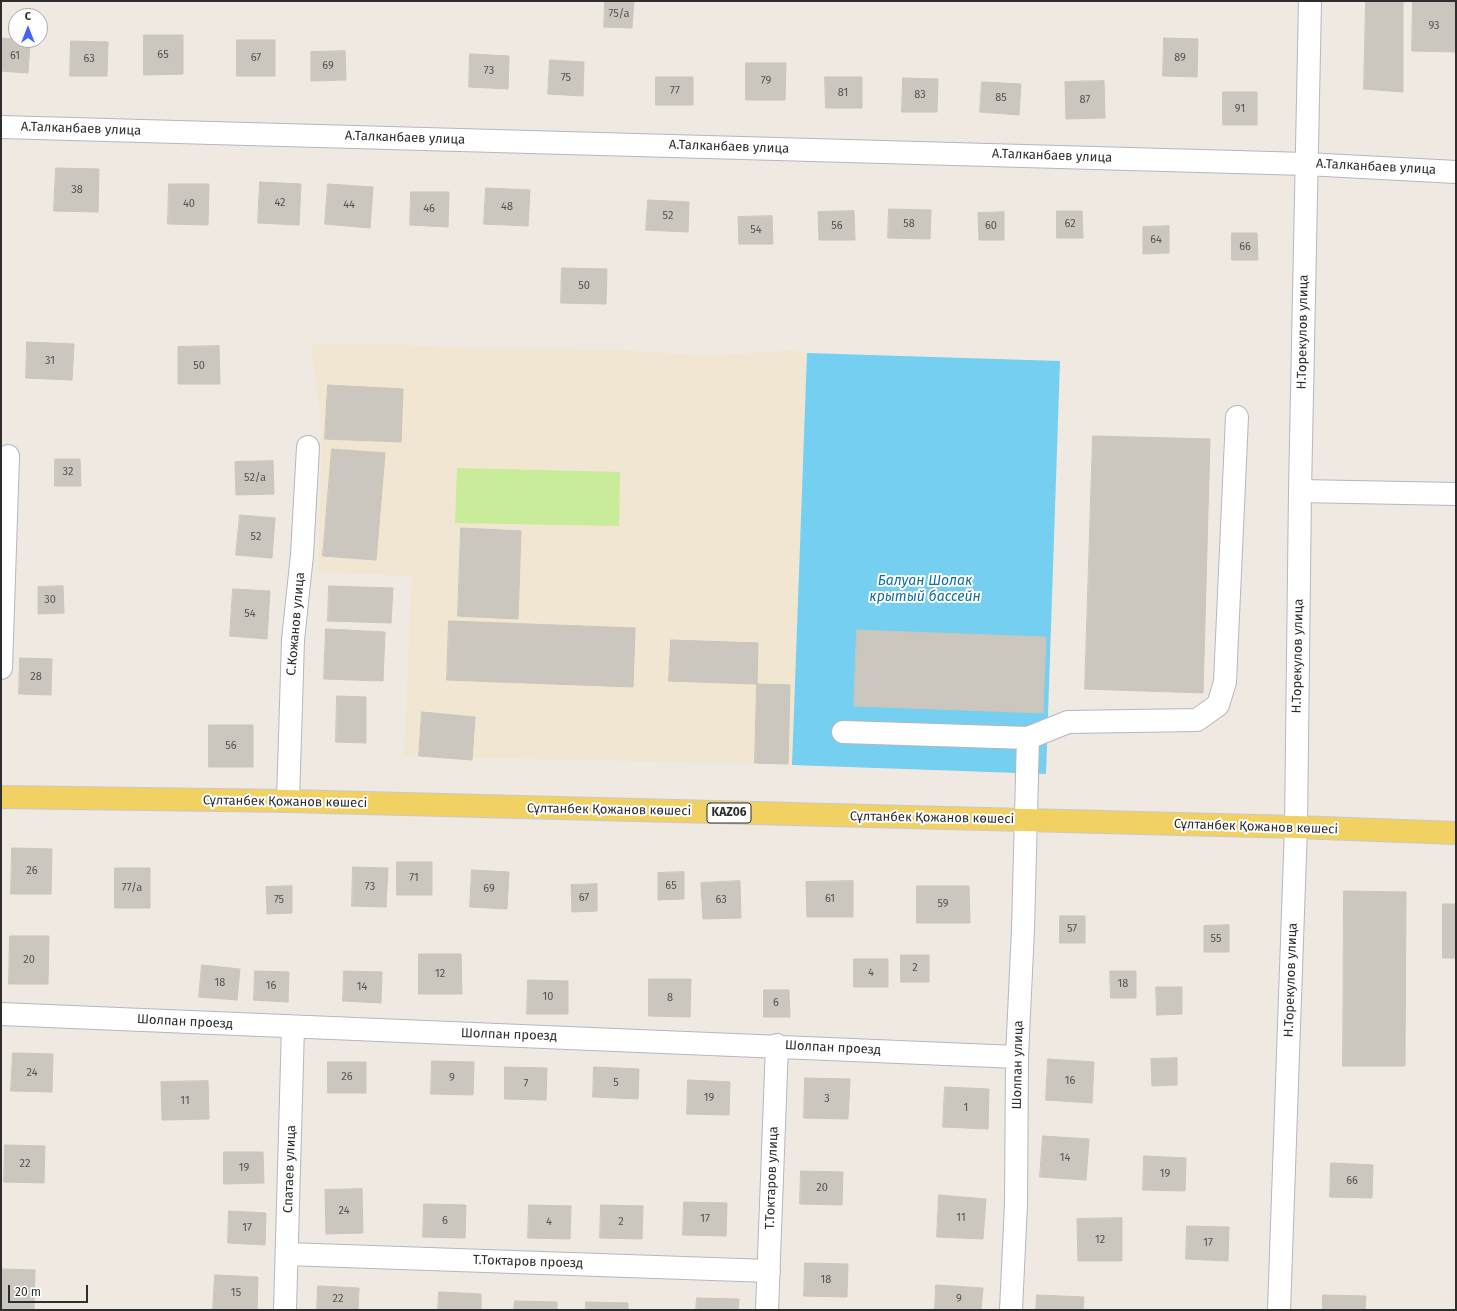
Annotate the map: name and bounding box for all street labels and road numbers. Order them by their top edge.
street label: А.Талканбаев улица [21,119,141,139]
street label: А.Талканбаев улица [345,128,465,148]
street label: А.Талканбаев улица [669,137,789,157]
street label: А.Талканбаев улица [992,146,1112,166]
street label: А.Талканбаев улица [1315,156,1437,178]
street label: Н.Торекулов улица [1294,275,1312,389]
street label: С.Кожанов улица [284,572,308,676]
street label: Н.Торекулов улица [1289,599,1307,713]
street label: Сұлтанбек Қожанов көшесі [203,793,367,811]
street label: Сұлтанбек Қожанов көшесі [527,801,691,819]
road number: KАZ06 [707,803,751,823]
street label: Сұлтанбек Қожанов көшесі [850,809,1014,827]
street label: Сұлтанбек Қожанов көшесі [1174,816,1338,838]
street label: Н.Торекулов улица [1281,922,1301,1038]
street label: Шолпан проезд [137,1012,233,1032]
street label: Шолпан улица [1009,1020,1027,1110]
street label: Шолпан проезд [461,1026,557,1044]
street label: Шолпан проезд [785,1038,881,1058]
street label: Спатаев улица [281,1125,299,1213]
street label: Т.Токтаров улица [762,1126,782,1230]
street label: Т.Токтаров проезд [473,1252,583,1272]

